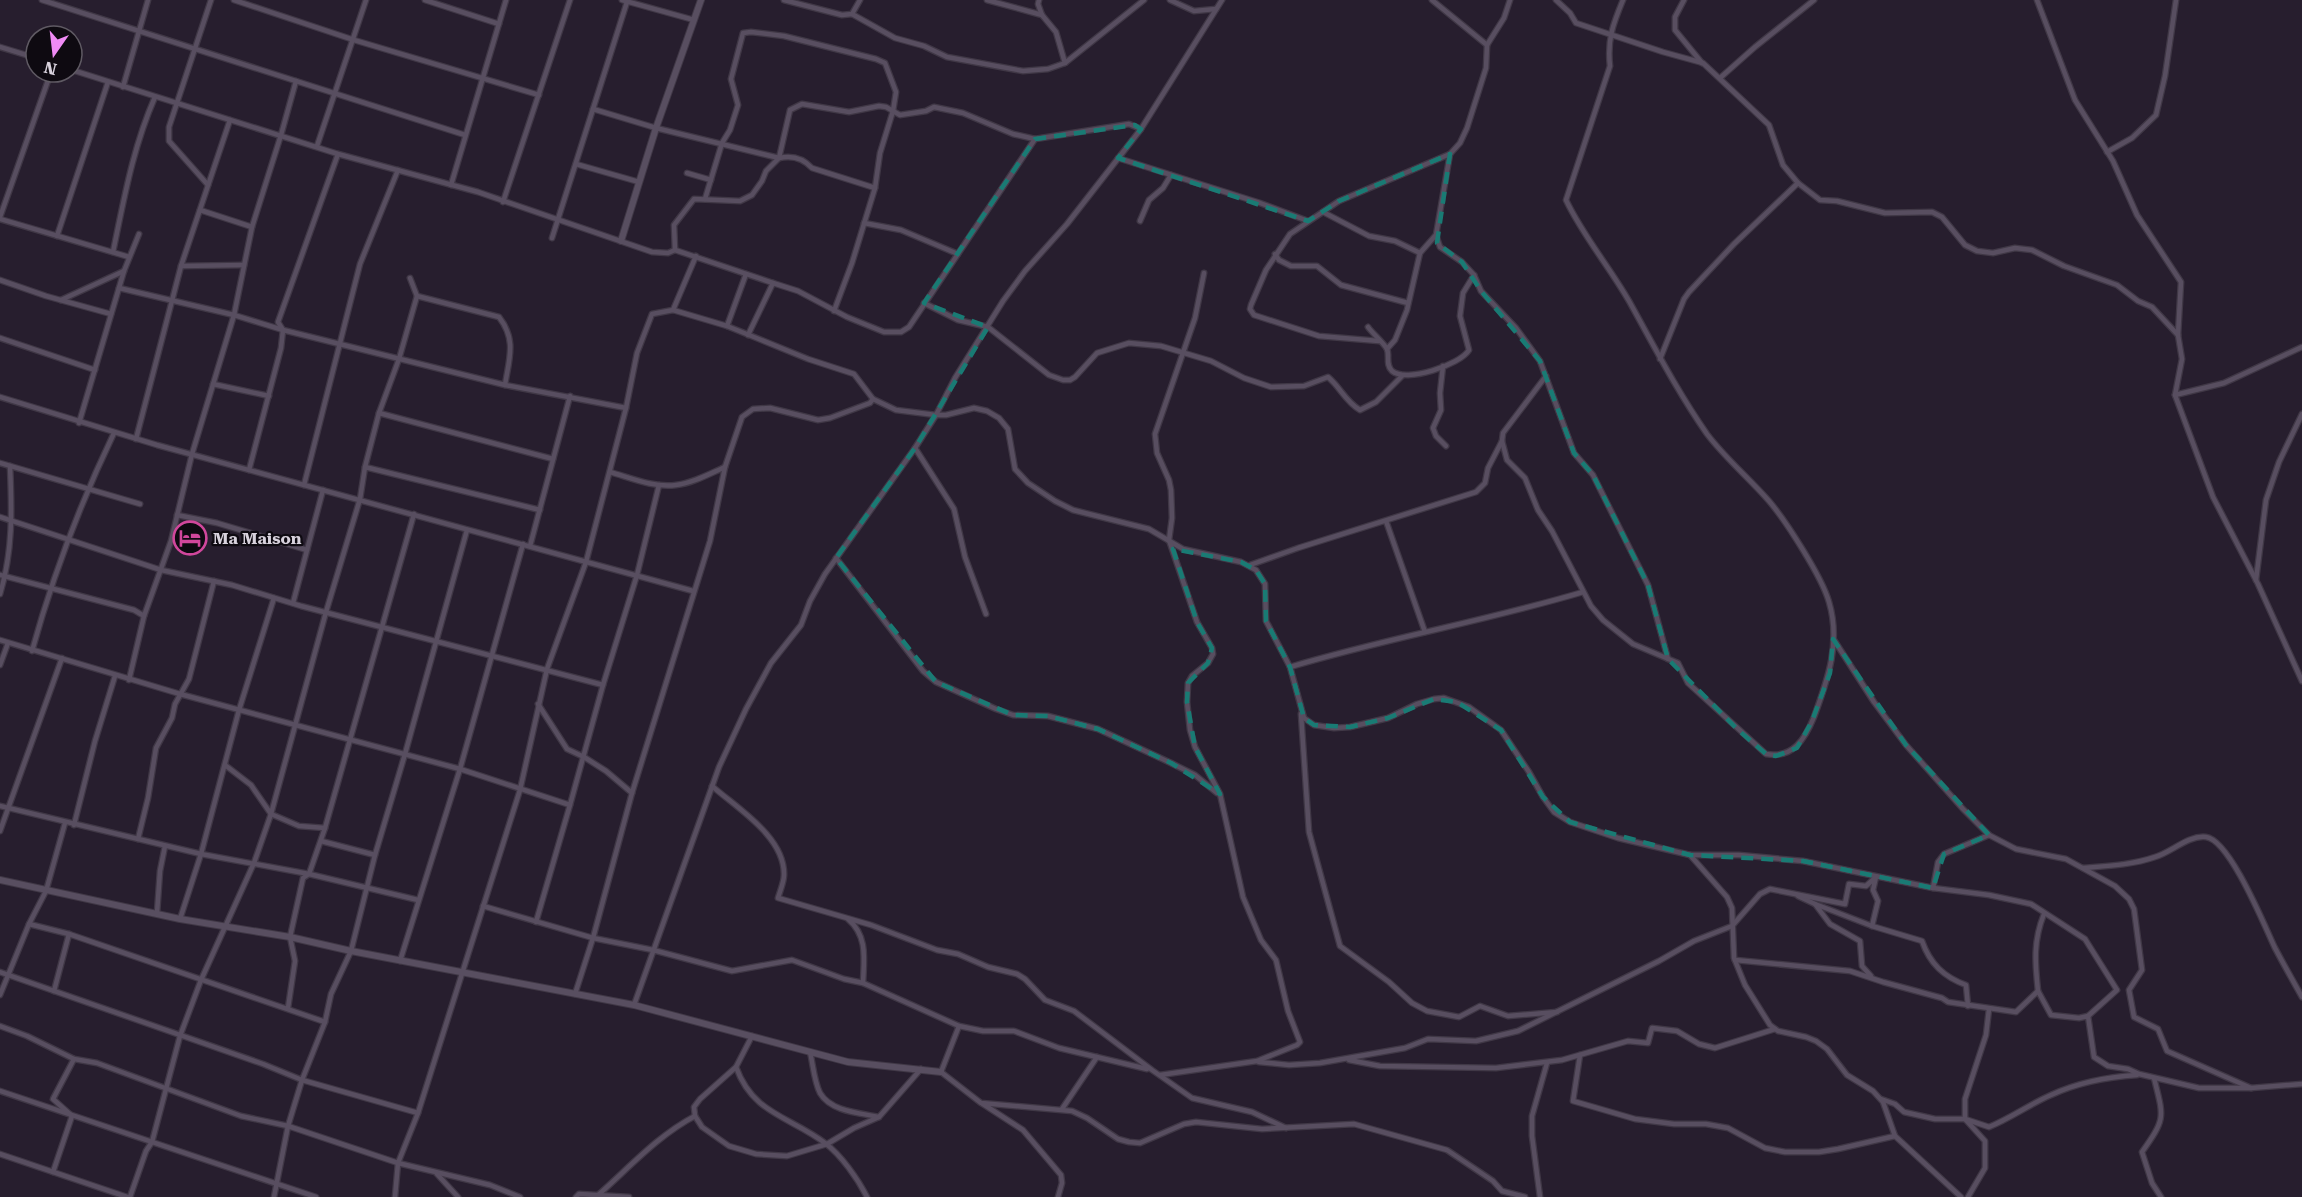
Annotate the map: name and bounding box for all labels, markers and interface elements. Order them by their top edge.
north arrow [24,24,84,84]
text: N [42,57,59,79]
hotel icon: Ma Maison [172,520,208,556]
place label: Ma Maison [213,529,302,548]

